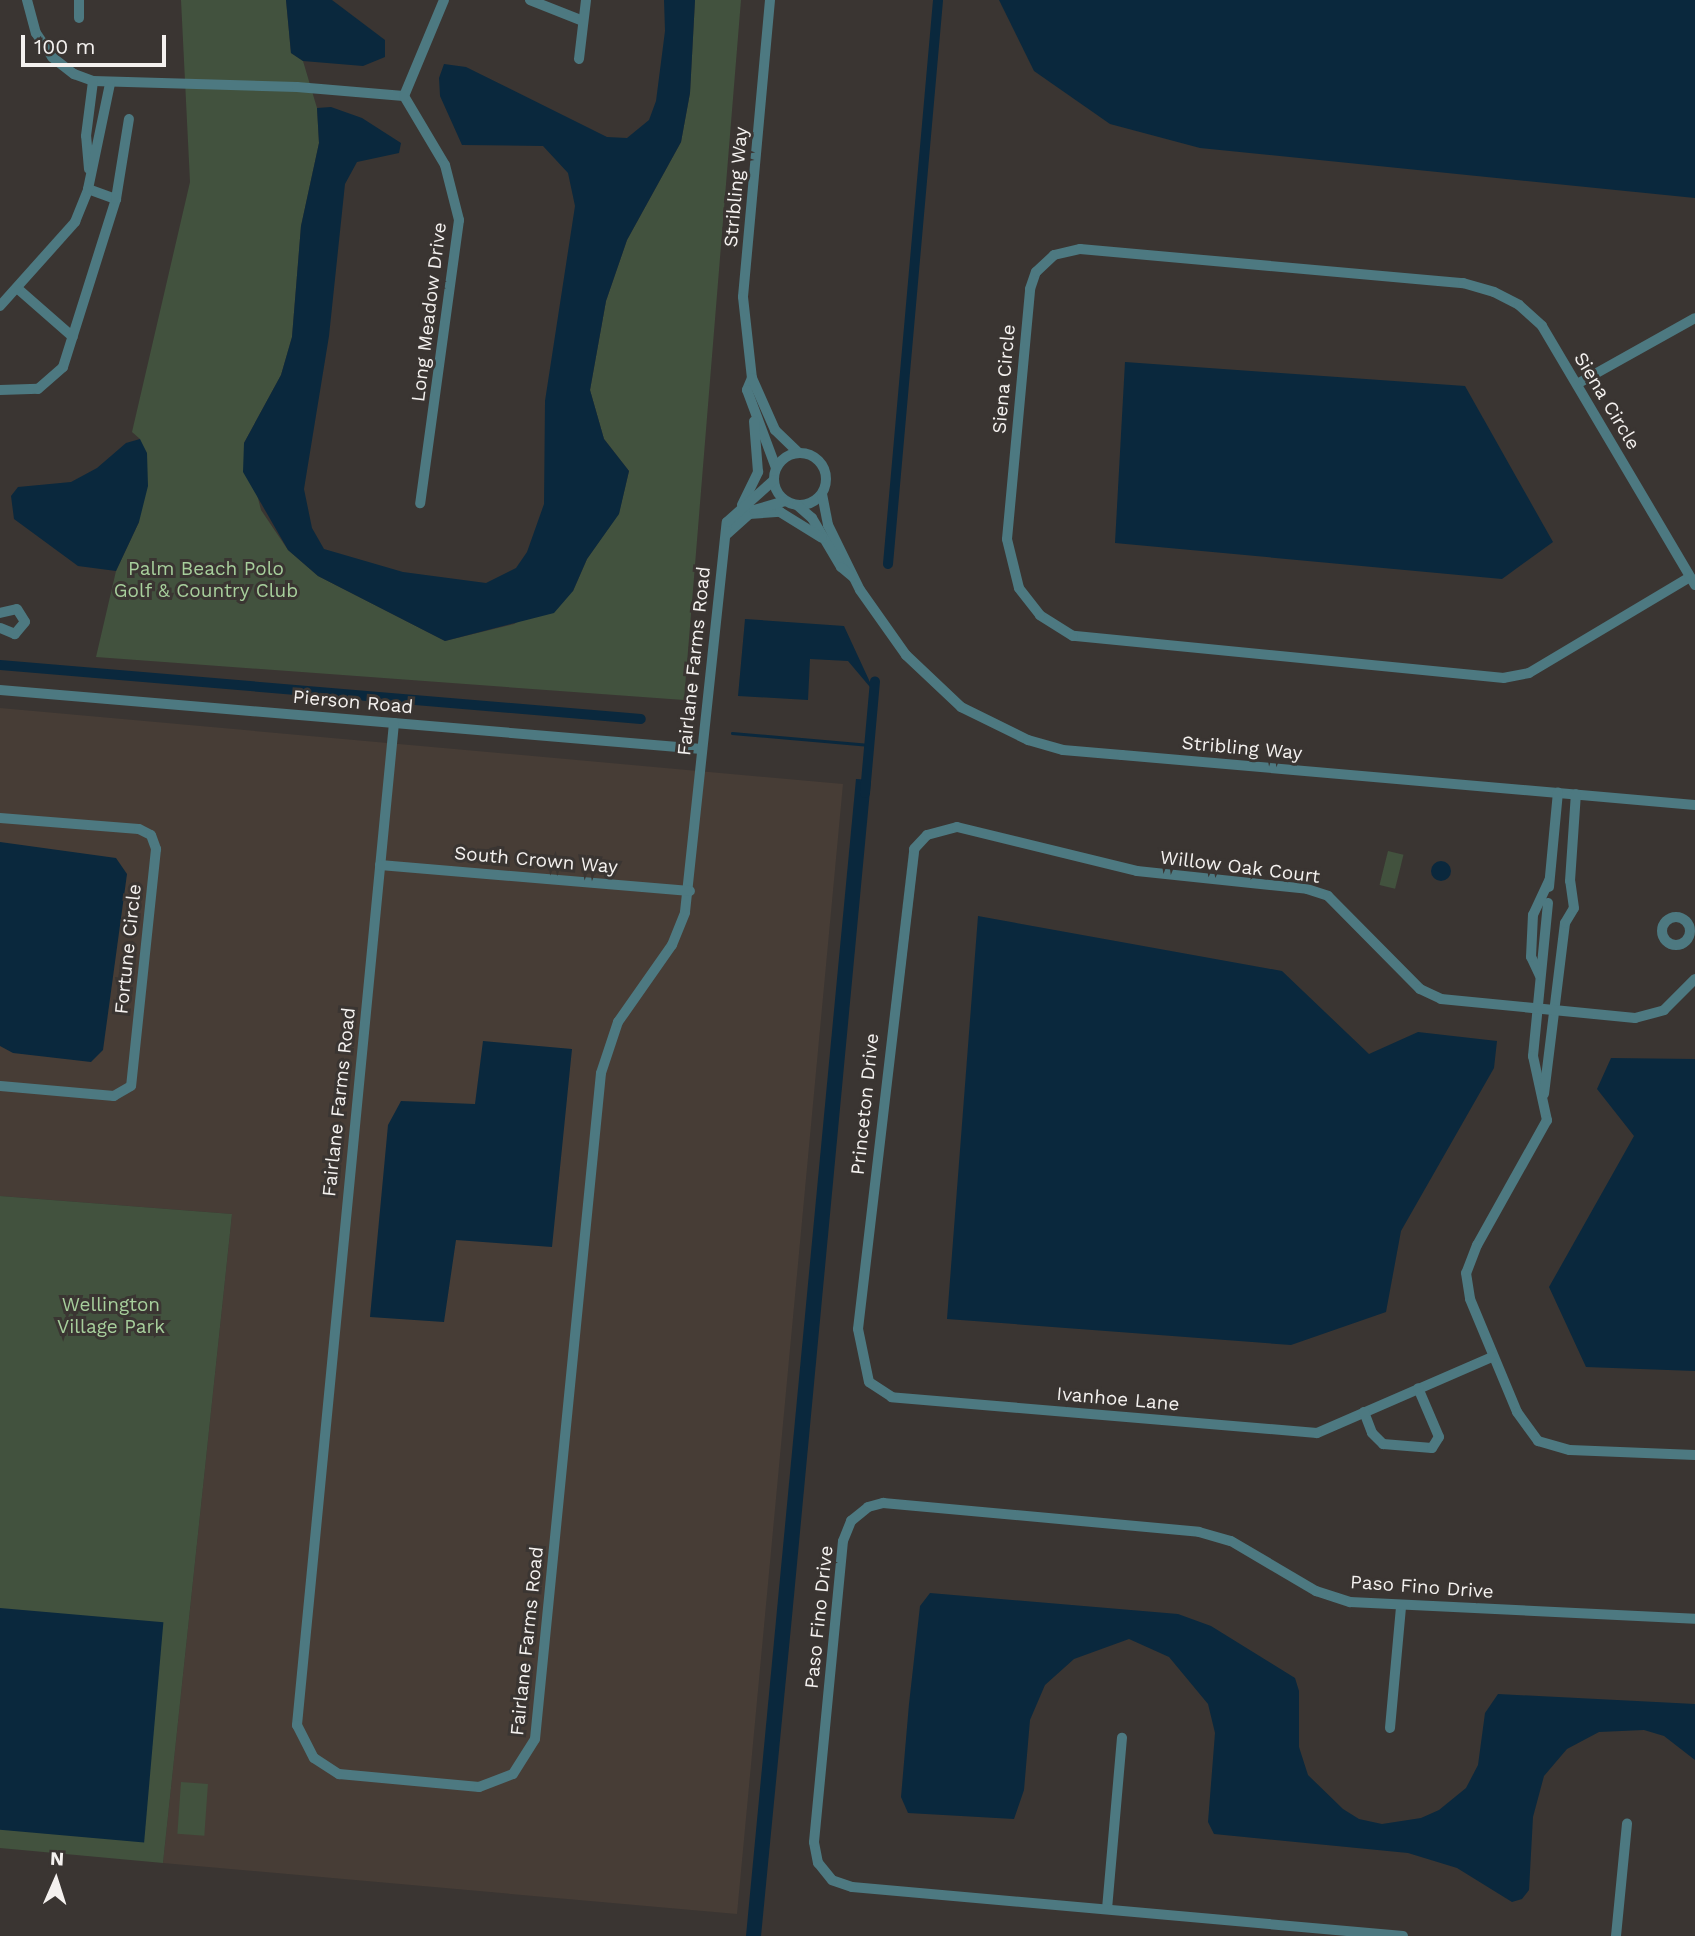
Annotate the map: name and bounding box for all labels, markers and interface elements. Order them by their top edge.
scale bar [24,21,170,65]
text: 100 m [34,34,96,59]
street label: Stribling Way [719,125,753,249]
street label: Long Meadow Drive [407,221,451,403]
street label: Siena Circle [988,323,1020,435]
street label: Siena Circle [1569,348,1645,454]
park label: Palm Beach Polo Golf & Country Club [113,558,299,602]
street label: Fairlane Farms Road [673,565,715,757]
street label: Pierson Road [292,685,414,719]
street label: Stribling Way [1180,731,1304,765]
street label: South Crown Way [453,841,619,879]
street label: Willow Oak Court [1158,846,1322,888]
street label: Fortune Circle [110,883,146,1015]
street label: Fairlane Farms Road [318,1006,360,1198]
street label: Princeton Drive [846,1032,884,1176]
park label: Wellington Village Park [57,1294,165,1338]
street label: Ivanhoe Lane [1056,1382,1180,1416]
street label: Paso Fino Drive [800,1544,838,1690]
street label: Fairlane Farms Road [506,1545,548,1737]
street label: Paso Fino Drive [1349,1571,1495,1603]
north arrow [21,1845,91,1915]
text: N [49,1847,65,1870]

